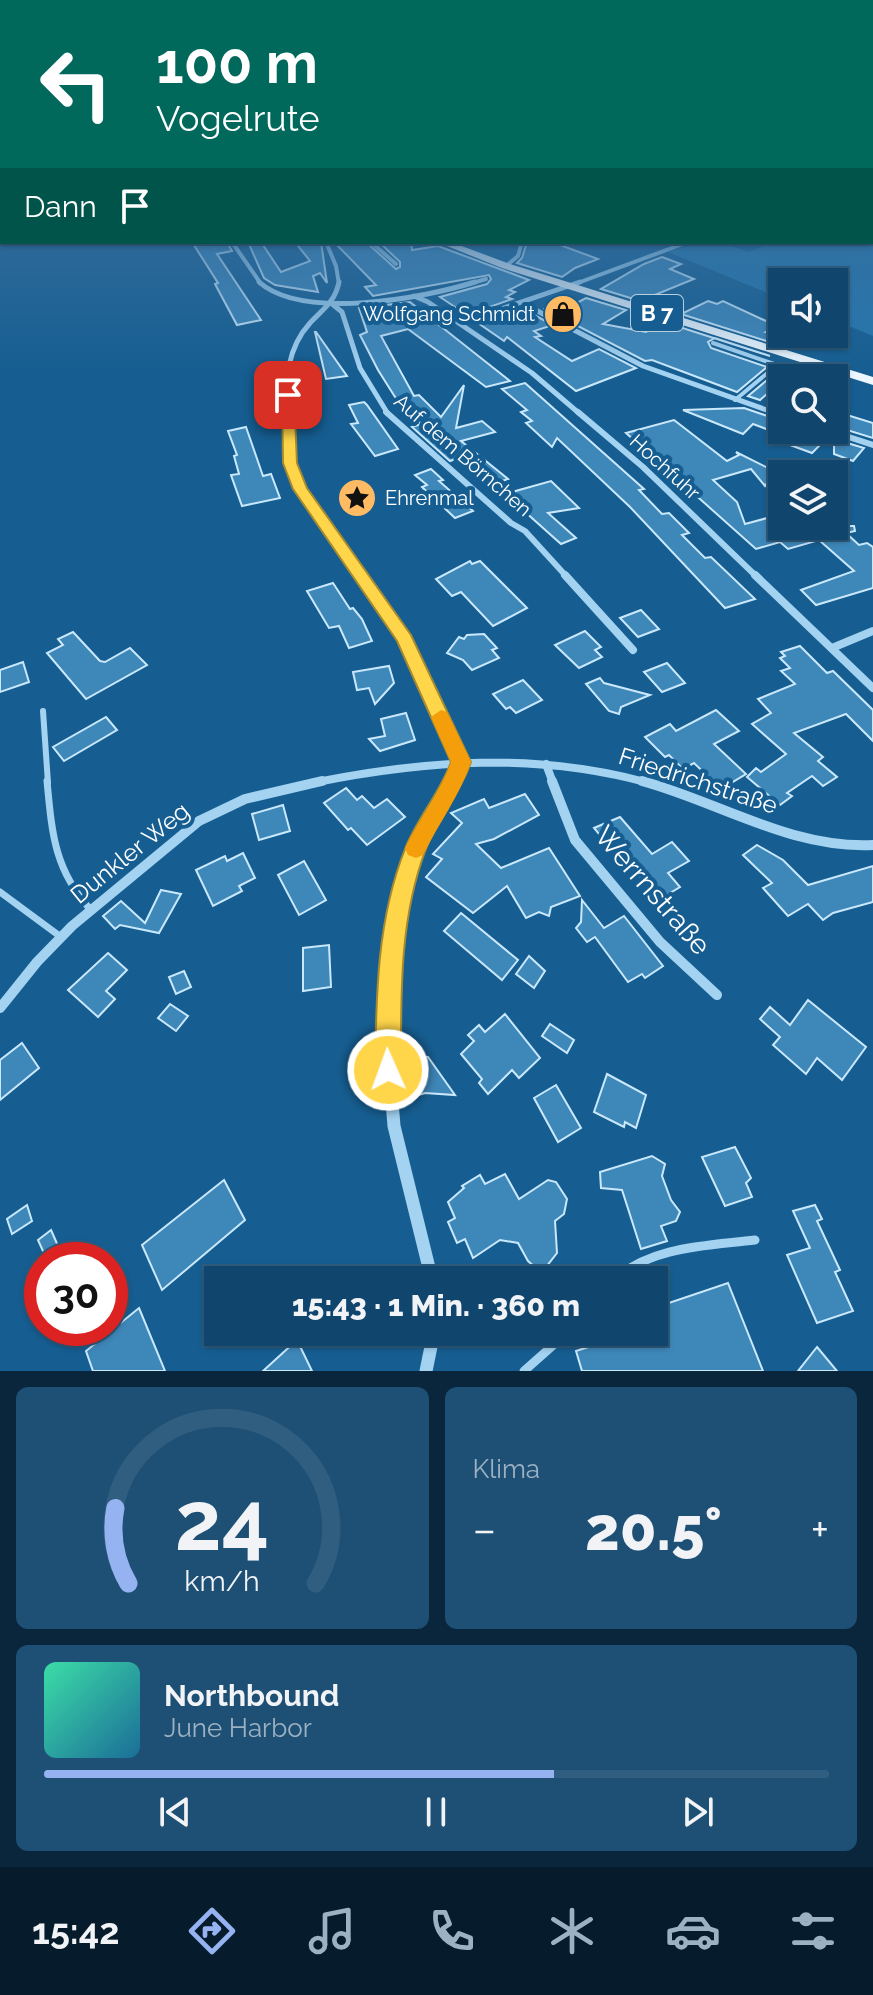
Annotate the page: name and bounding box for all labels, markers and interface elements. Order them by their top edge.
text: 100 m [156,30,318,96]
icon: left [24,32,128,136]
text: Vogelrute [156,97,320,139]
icon: arrive [113,184,157,228]
text: Dann [24,189,97,224]
map controls [768,268,848,540]
button: sound [768,268,848,348]
shop icon: Wolfgang Schmidt [542,293,584,335]
road number: B 7 [631,295,683,331]
place label: Wolfgang Schmidt [363,302,535,326]
pin [254,361,322,429]
button: search [768,364,848,444]
icon: arrive [266,373,310,417]
street label: Auf dem Börnchen [389,389,537,521]
street label: Hochfuhr [625,429,705,505]
button: layers [768,460,848,540]
place icon: Ehrenmal [336,477,378,519]
place label: Ehrenmal [385,486,474,510]
street label: Friedrichstraße [615,741,781,820]
street label: Dunkler Weg [64,796,195,909]
street label: Werrnstraße [588,819,717,961]
position arrow [346,1028,430,1112]
speed limit sign: 30 [24,1242,128,1346]
text: 15:43 · 1 Min. · 360 m [292,1288,580,1323]
text: Klima [473,1454,540,1484]
text: 24 [175,1472,269,1569]
text: 20.5° [585,1494,722,1564]
text: − [473,1504,496,1555]
text: + [811,1504,829,1555]
text: km/h [185,1564,260,1598]
text: Northbound [164,1678,339,1713]
text: June Harbor [164,1713,312,1743]
icon: previous [153,1790,197,1834]
icon: pause [414,1790,458,1834]
icon: next [676,1790,720,1834]
icon: directions [184,1903,240,1959]
icon: music [304,1903,360,1959]
icon: phone [424,1903,480,1959]
icon: climate [544,1903,600,1959]
icon: car [665,1903,721,1959]
icon: filters [785,1903,841,1959]
text: 15:42 [32,1910,120,1952]

